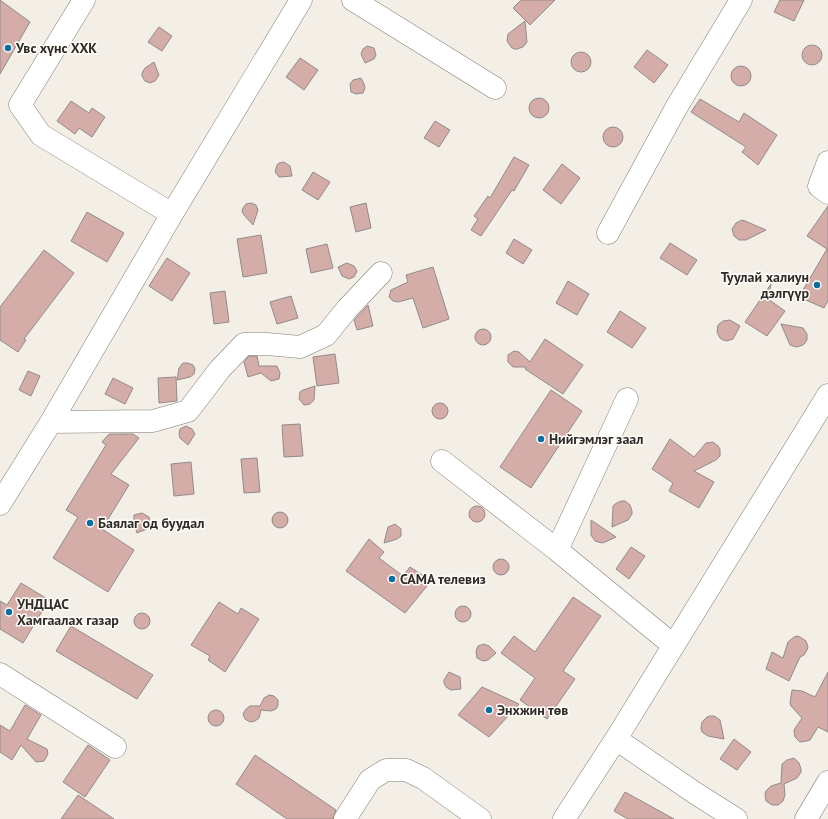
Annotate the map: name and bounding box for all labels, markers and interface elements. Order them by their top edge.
place label: Увс хүнс ХХК [15,39,97,57]
marker: Увс хүнс ХХК [3,43,13,53]
place label: Туулай халиун дэлгүүр [721,268,809,302]
marker: Туулай халиун дэлгүүр [812,280,822,290]
place label: Нийгэмлэг заал [549,430,644,448]
marker: Нийгэмлэг заал [536,434,546,444]
place label: Баялаг од буудал [98,514,204,532]
marker: Баялаг од буудал [85,518,95,528]
place label: САМА телевиз [400,570,486,588]
marker: САМА телевиз [387,574,397,584]
place label: УНДЦАС Хамгаалах газар [16,595,119,629]
marker: УНДЦАС Хамгаалах газар [4,607,14,617]
place label: Энхжин төв [497,701,568,719]
marker: Энхжин төв [484,705,494,715]

